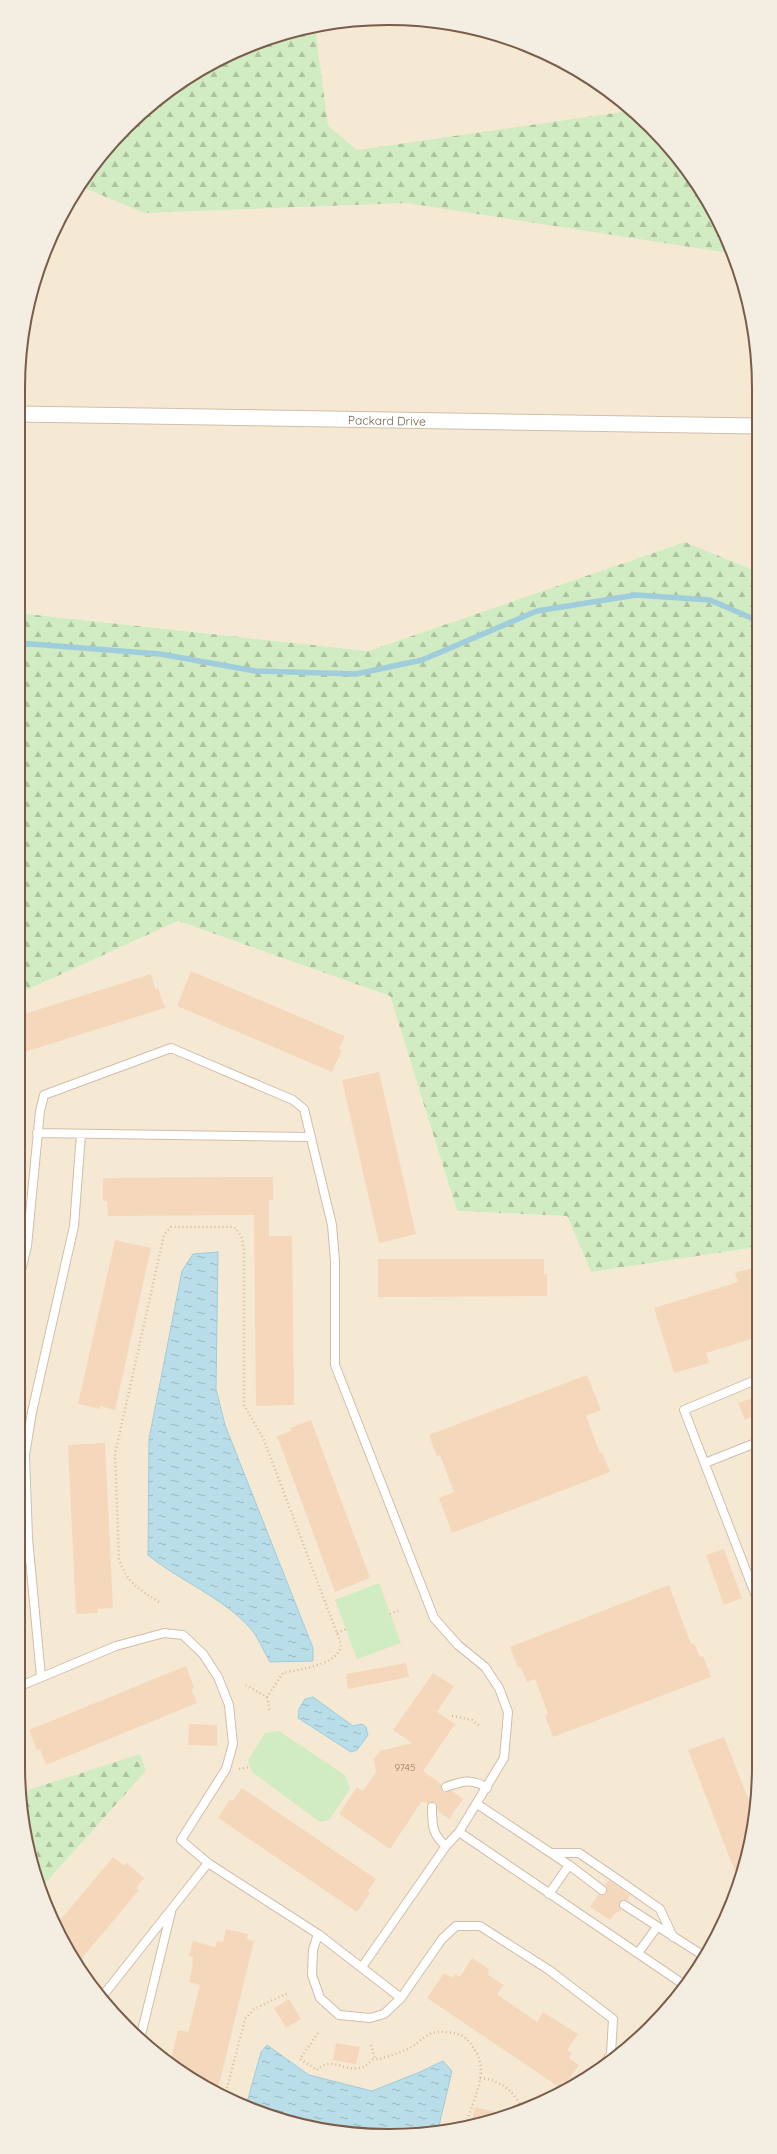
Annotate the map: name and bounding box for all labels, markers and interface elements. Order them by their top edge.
street label: Packard Drive [348,412,426,428]
house number: 9745 [395,1761,415,1774]

